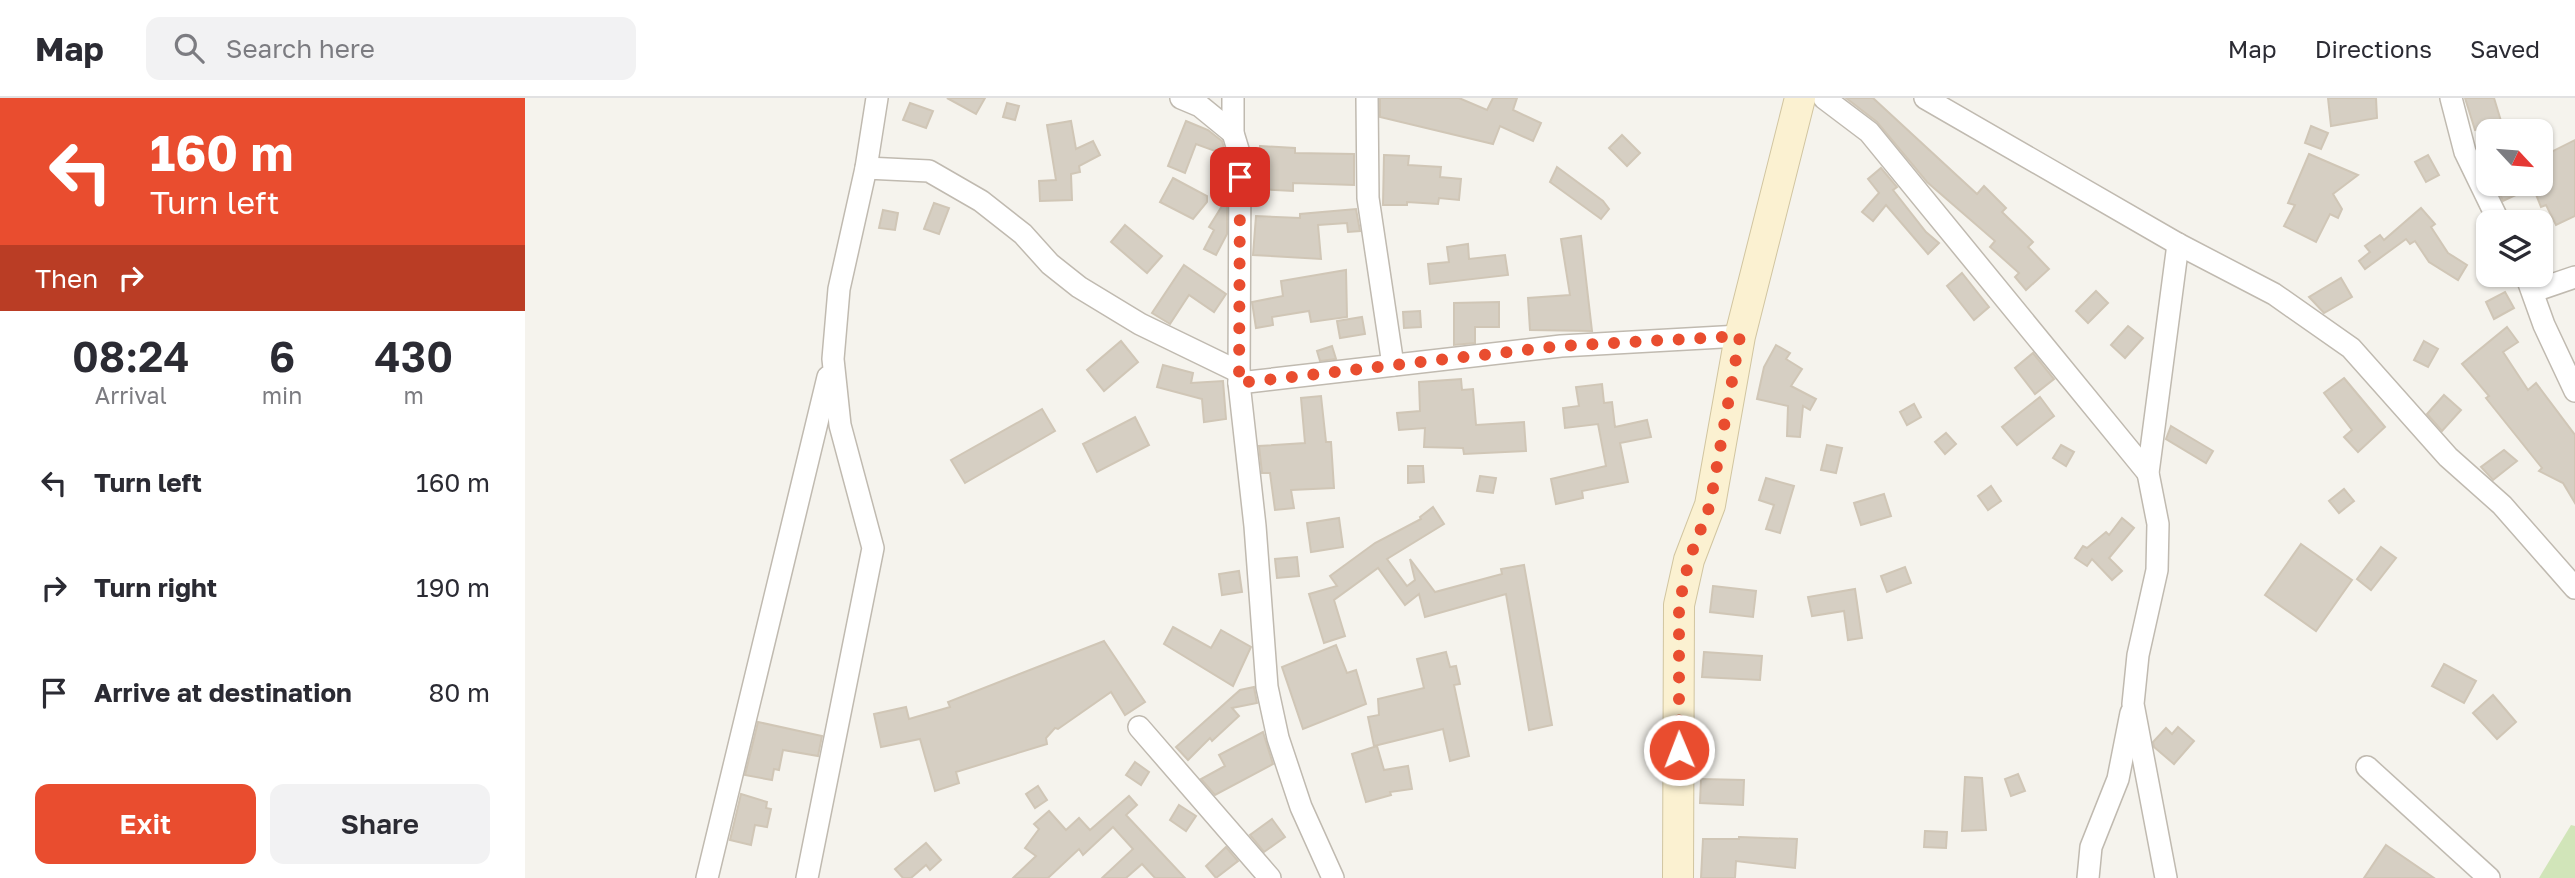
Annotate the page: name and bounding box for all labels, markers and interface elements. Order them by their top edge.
search box [146,17,636,80]
text: Map [35,29,104,68]
icon: search [170,29,208,67]
text: Search here [226,33,375,64]
text: Map [2228,34,2277,63]
text: Directions [2315,34,2432,63]
text: Saved [2470,34,2540,63]
north arrow [2476,119,2553,196]
map controls [2476,119,2553,287]
text: 160 m [150,123,293,182]
icon: left [35,126,126,217]
pin [1210,147,1270,207]
icon: arrive [1221,158,1259,196]
text: Turn left [150,183,279,221]
button: layers [2476,210,2553,287]
icon: right [112,259,150,297]
text: Then [35,263,98,294]
text: 08:24 [72,331,190,381]
text: 6 [269,331,295,381]
text: 430 [374,331,453,381]
text: Arrival [95,381,167,409]
text: min [262,381,302,409]
text: m [404,381,424,409]
icon: left [35,464,73,502]
text: Turn left [94,467,202,498]
text: 160 m [416,467,490,498]
icon: right [35,569,73,607]
text: Turn right [94,572,217,603]
text: 190 m [416,572,490,603]
icon: arrive [35,674,73,712]
text: Arrive at destination [94,677,352,708]
text: 80 m [429,677,490,708]
position arrow [1642,713,1716,787]
button: Exit [35,784,256,864]
button: Share [270,784,490,864]

